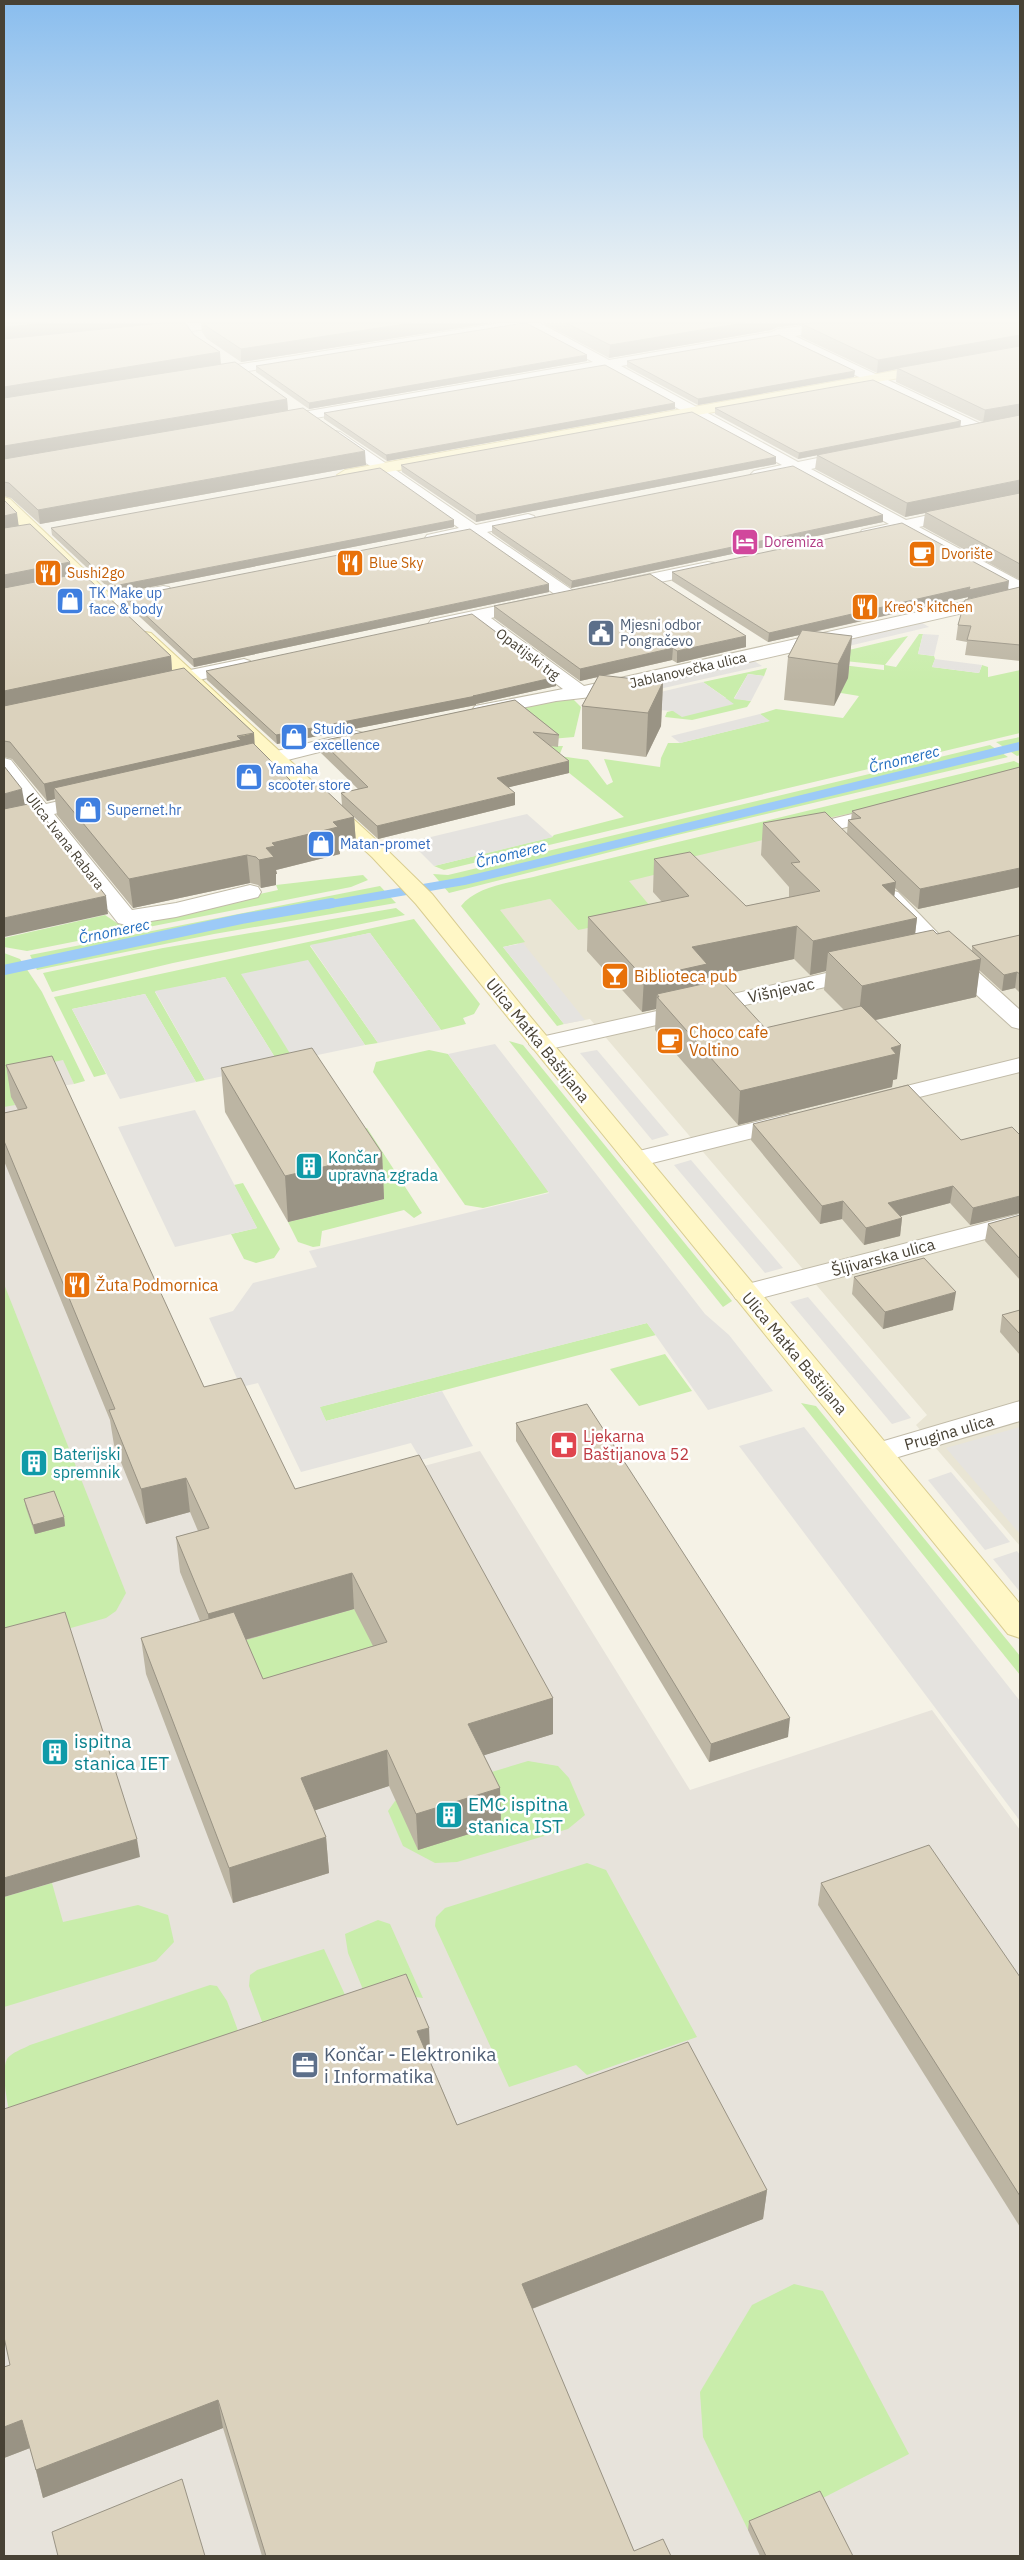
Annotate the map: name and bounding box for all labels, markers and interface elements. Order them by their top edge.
hotel icon: Doremiza [730,527,760,557]
place label: Doremiza [764,533,824,551]
cafe icon: Dvorište [907,539,937,569]
place label: Dvorište [941,545,993,563]
restaurant icon: Blue Sky [335,548,365,578]
place label: Blue Sky [369,554,423,572]
restaurant icon: Sushi2go [33,558,63,588]
place label: Sushi2go [67,564,125,582]
place label: TK Make up face & body [89,584,163,618]
shop icon: TK Make up face & body [55,586,85,616]
restaurant icon: Kreo's kitchen [850,592,880,622]
place label: Kreo's kitchen [884,598,973,616]
place label: Mjesni odbor Pongračevo [620,616,701,650]
public building icon: Mjesni odbor Pongračevo [586,618,616,648]
street label: Opatijski trg [492,624,564,684]
street label: Jablanovečka ulica [628,648,749,692]
place label: Studio excellence [313,720,380,754]
shop icon: Studio excellence [279,722,309,752]
water label: Črnomerec [867,741,942,777]
place label: Yamaha scooter store [268,760,351,794]
shop icon: Yamaha scooter store [234,762,264,792]
street label: Ulica Ivana Rabara [22,789,109,893]
shop icon: Supernet.hr [73,795,103,825]
place label: Supernet.hr [107,801,181,819]
shop icon: Matan-promet [306,829,336,859]
place label: Matan-promet [340,835,431,853]
water label: Črnomerec [474,836,549,872]
water label: Črnomerec [77,914,152,948]
bar icon: Biblioteca pub [600,961,630,991]
place label: Biblioteca pub [634,966,737,986]
street label: Višnjevac [746,973,816,1007]
street label: Ulica Matka Baštijana [482,974,594,1106]
place label: Choco cafe Voltino [689,1022,768,1060]
cafe icon: Choco cafe Voltino [655,1026,685,1056]
place label: Končar upravna zgrada [328,1147,438,1185]
building icon: Končar upravna zgrada [294,1151,324,1181]
street label: Šljivarska ulica [829,1233,937,1280]
restaurant icon: Žuta Podmornica [62,1270,92,1300]
place label: Žuta Podmornica [96,1275,219,1295]
street label: Ulica Matka Baštijana [738,1288,852,1419]
street label: Prugina ulica [902,1410,997,1454]
place label: Ljekarna Baštijanova 52 [583,1426,689,1464]
pharmacy icon: Ljekarna Baštijanova 52 [549,1430,579,1460]
place label: Baterijski spremnik [53,1444,121,1482]
building icon: Baterijski spremnik [19,1448,49,1478]
place label: ispitna stanica IET [74,1729,169,1775]
building icon: ispitna stanica IET [40,1737,70,1767]
place label: EMC ispitna stanica IST [468,1792,568,1838]
building icon: EMC ispitna stanica IST [434,1800,464,1830]
place label: Končar - Elektronika i Informatika [324,2042,497,2088]
office icon: Končar - Elektronika i Informatika [290,2050,320,2080]

